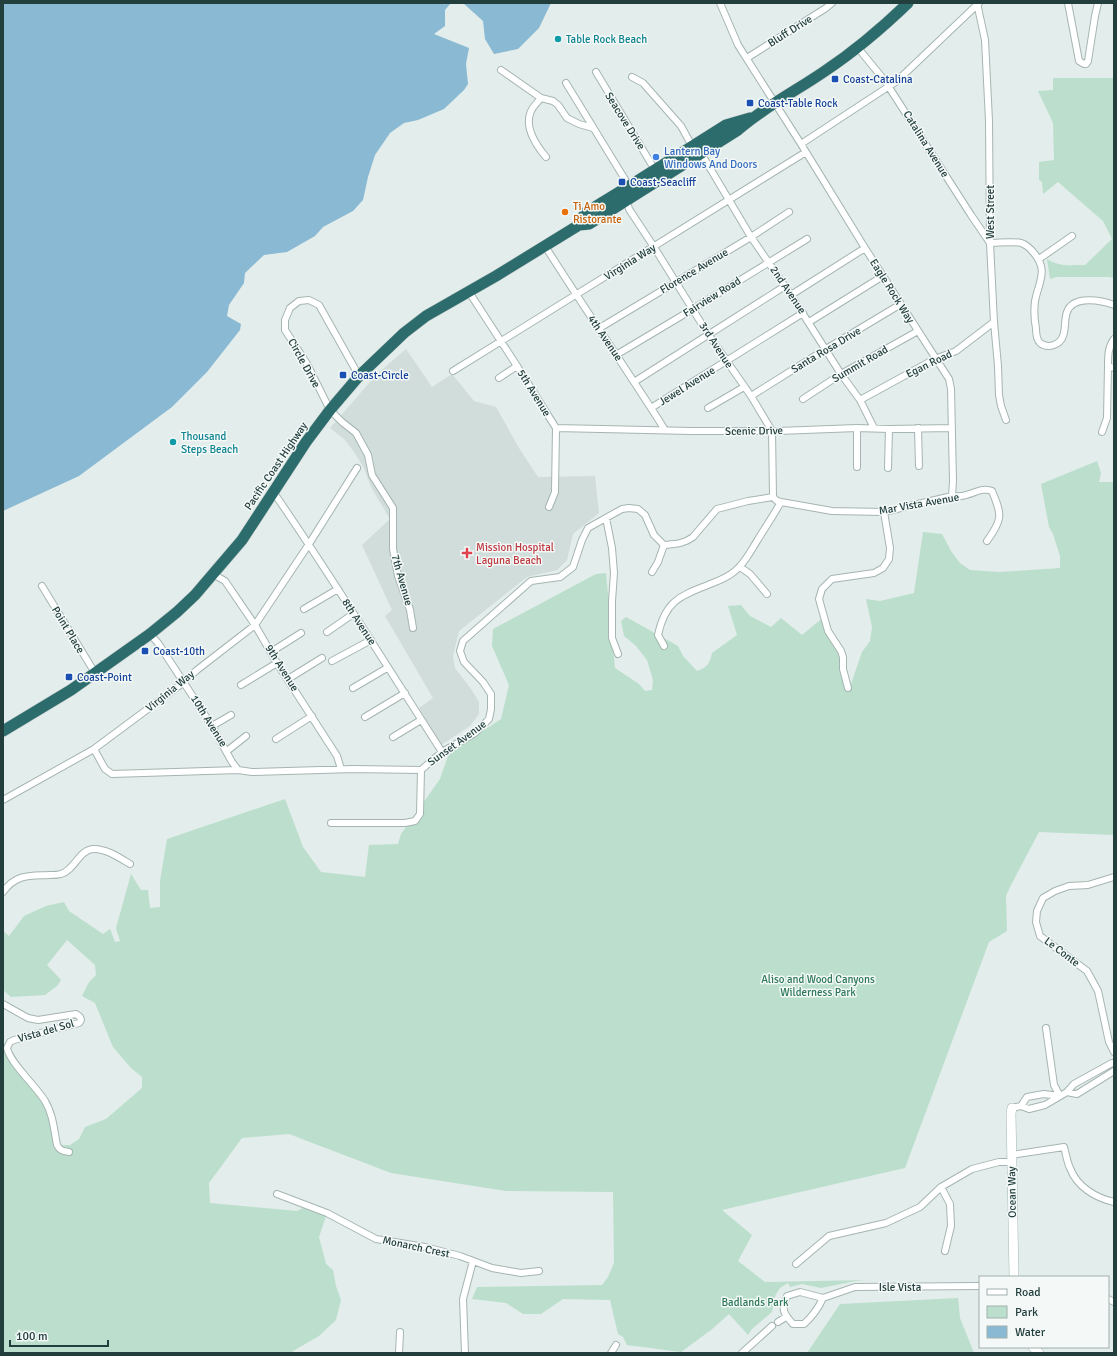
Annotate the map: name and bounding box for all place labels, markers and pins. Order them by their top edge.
place label: Table Rock Beach [566,33,647,46]
marker: Table Rock Beach [553,34,563,44]
place label: Coast-Catalina [843,73,913,86]
marker: Coast-Catalina [830,74,840,84]
place label: Coast-Table Rock [758,97,838,110]
marker: Coast-Table Rock [745,98,755,108]
place label: Lantern Bay Windows And Doors [664,145,758,171]
marker: Lantern Bay Windows And Doors [651,152,661,162]
place label: Coast-Seacliff [630,176,697,189]
marker: Coast-Seacliff [617,177,627,187]
place label: Ti Amo Ristorante [573,200,622,226]
marker: Ti Amo Ristorante [560,207,570,217]
place label: Coast-Circle [351,369,409,382]
marker: Coast-Circle [338,370,348,380]
place label: Thousand Steps Beach [181,430,238,456]
marker: Thousand Steps Beach [168,437,178,447]
place label: Mission Hospital Laguna Beach [476,541,554,567]
marker: Mission Hospital Laguna Beach [461,547,473,559]
place label: Coast-10th [153,645,205,658]
marker: Coast-10th [140,646,150,656]
place label: Coast-Point [77,671,132,684]
marker: Coast-Point [64,672,74,682]

